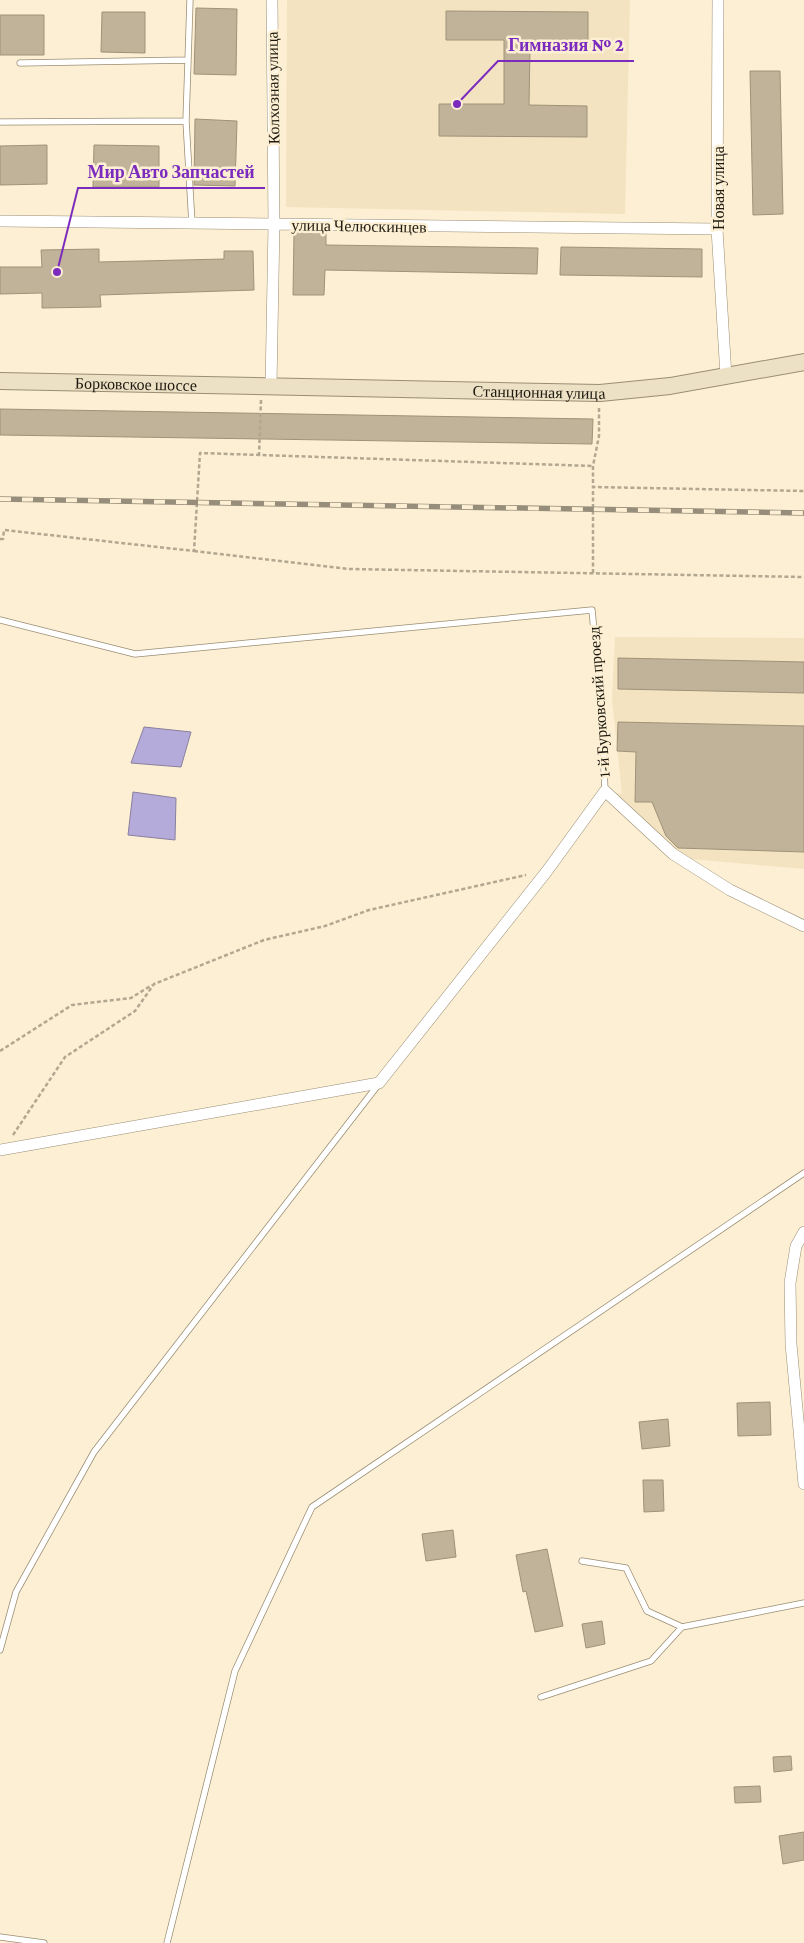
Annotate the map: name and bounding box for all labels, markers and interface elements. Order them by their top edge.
callout: Гимназия № 2 [498,28,634,61]
street label: Колхозная улица [264,31,283,145]
text: Гимназия № 2 [508,35,624,55]
street label: Новая улица [710,146,728,230]
callout: Мир Авто Запчастей [78,155,265,188]
text: Мир Авто Запчастей [87,162,255,182]
street label: улица Челюскинцев [291,216,427,237]
street label: Борковское шоссе [75,374,197,393]
street label: Станционная улица [472,382,606,402]
street label: 1-й Бурковский проезд [585,626,614,778]

